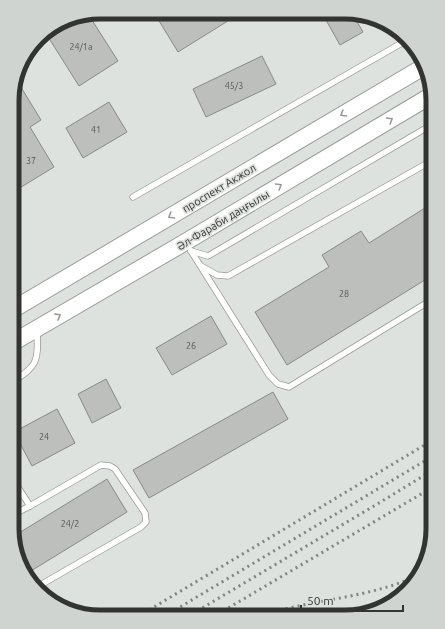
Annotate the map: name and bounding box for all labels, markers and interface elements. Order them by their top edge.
house number: 24/1а [69,42,93,52]
house number: 45/3 [225,81,243,91]
one-way arrow [340,110,347,117]
one-way arrow [386,117,393,124]
house number: 41 [91,125,101,135]
house number: 37 [26,156,36,166]
street label: проспект Акжол [180,161,258,215]
one-way arrow [275,184,282,191]
street label: Әл-Фараби даңғылы [175,188,271,252]
one-way arrow [168,211,175,219]
house number: 28 [339,289,349,299]
one-way arrow [54,314,61,321]
house number: 26 [186,341,196,351]
house number: 24 [39,432,49,442]
house number: 24/2 [61,519,79,529]
scale bar [301,587,403,613]
text: 50 m [307,594,334,607]

